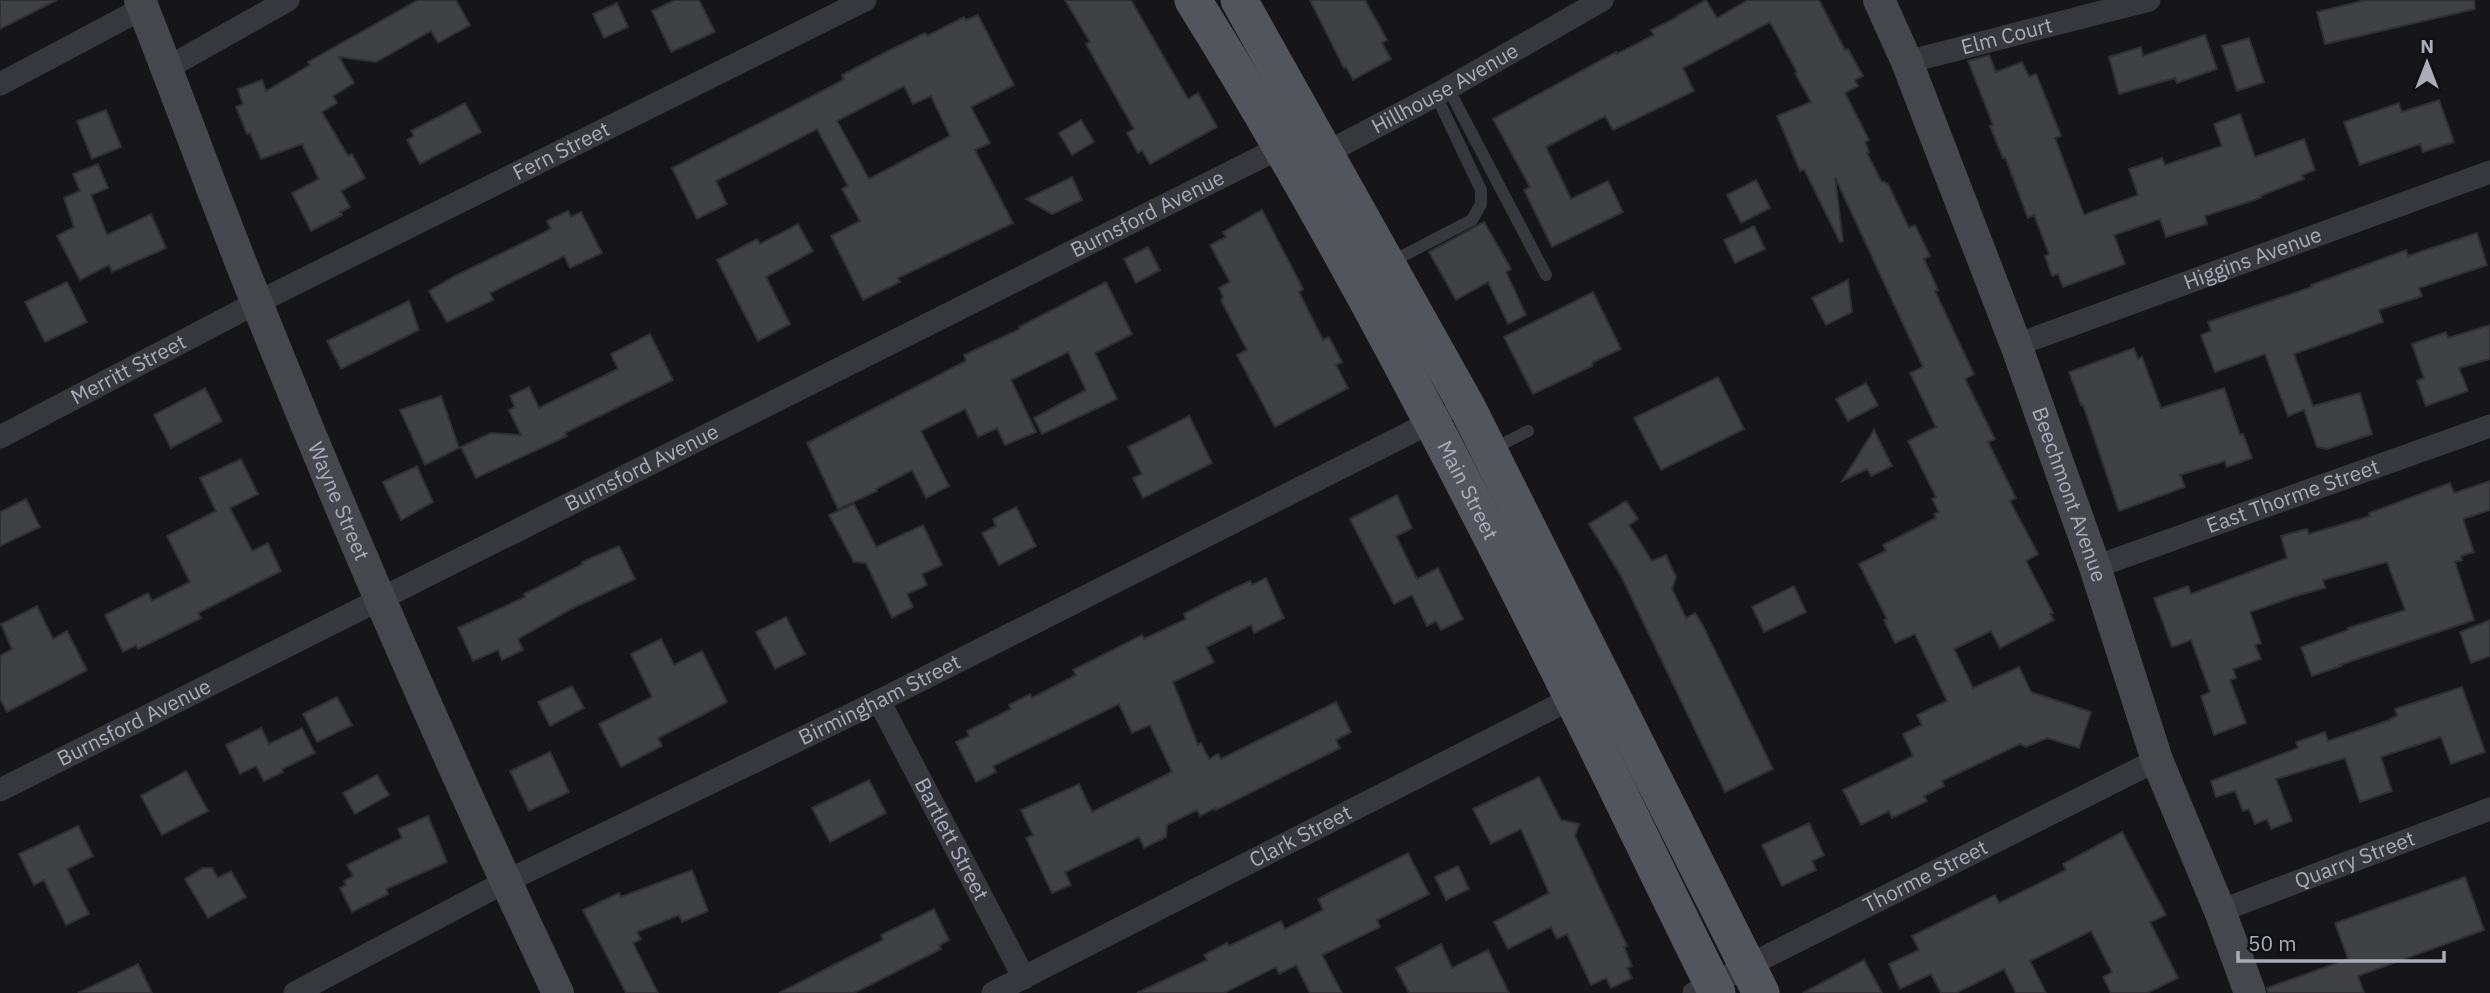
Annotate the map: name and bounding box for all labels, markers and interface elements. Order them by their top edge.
street label: Elm Court [1958,10,2055,61]
north arrow [2392,28,2462,98]
text: N [2420,34,2434,58]
street label: Hillhouse Avenue [1366,36,1523,140]
street label: Fern Street [508,114,614,186]
street label: Burnsford Avenue [1065,163,1229,263]
street label: Higgins Avenue [2180,220,2325,296]
street label: Merritt Street [65,327,191,411]
street label: Beechmont Avenue [2026,403,2114,585]
street label: Burnsford Avenue [560,417,723,517]
street label: Main Street [1431,435,1506,544]
street label: Wayne Street [302,437,377,564]
street label: East Thorme Street [2202,452,2383,539]
street label: Birmingham Street [793,647,965,751]
street label: Burnsford Avenue [52,671,215,772]
street label: Bartlett Street [909,773,996,905]
street label: Clark Street [1244,798,1356,873]
street label: Quarry Street [2290,824,2419,895]
street label: Thorme Street [1858,833,1992,919]
scale bar [2238,920,2444,964]
text: 50 m [2248,929,2297,957]

